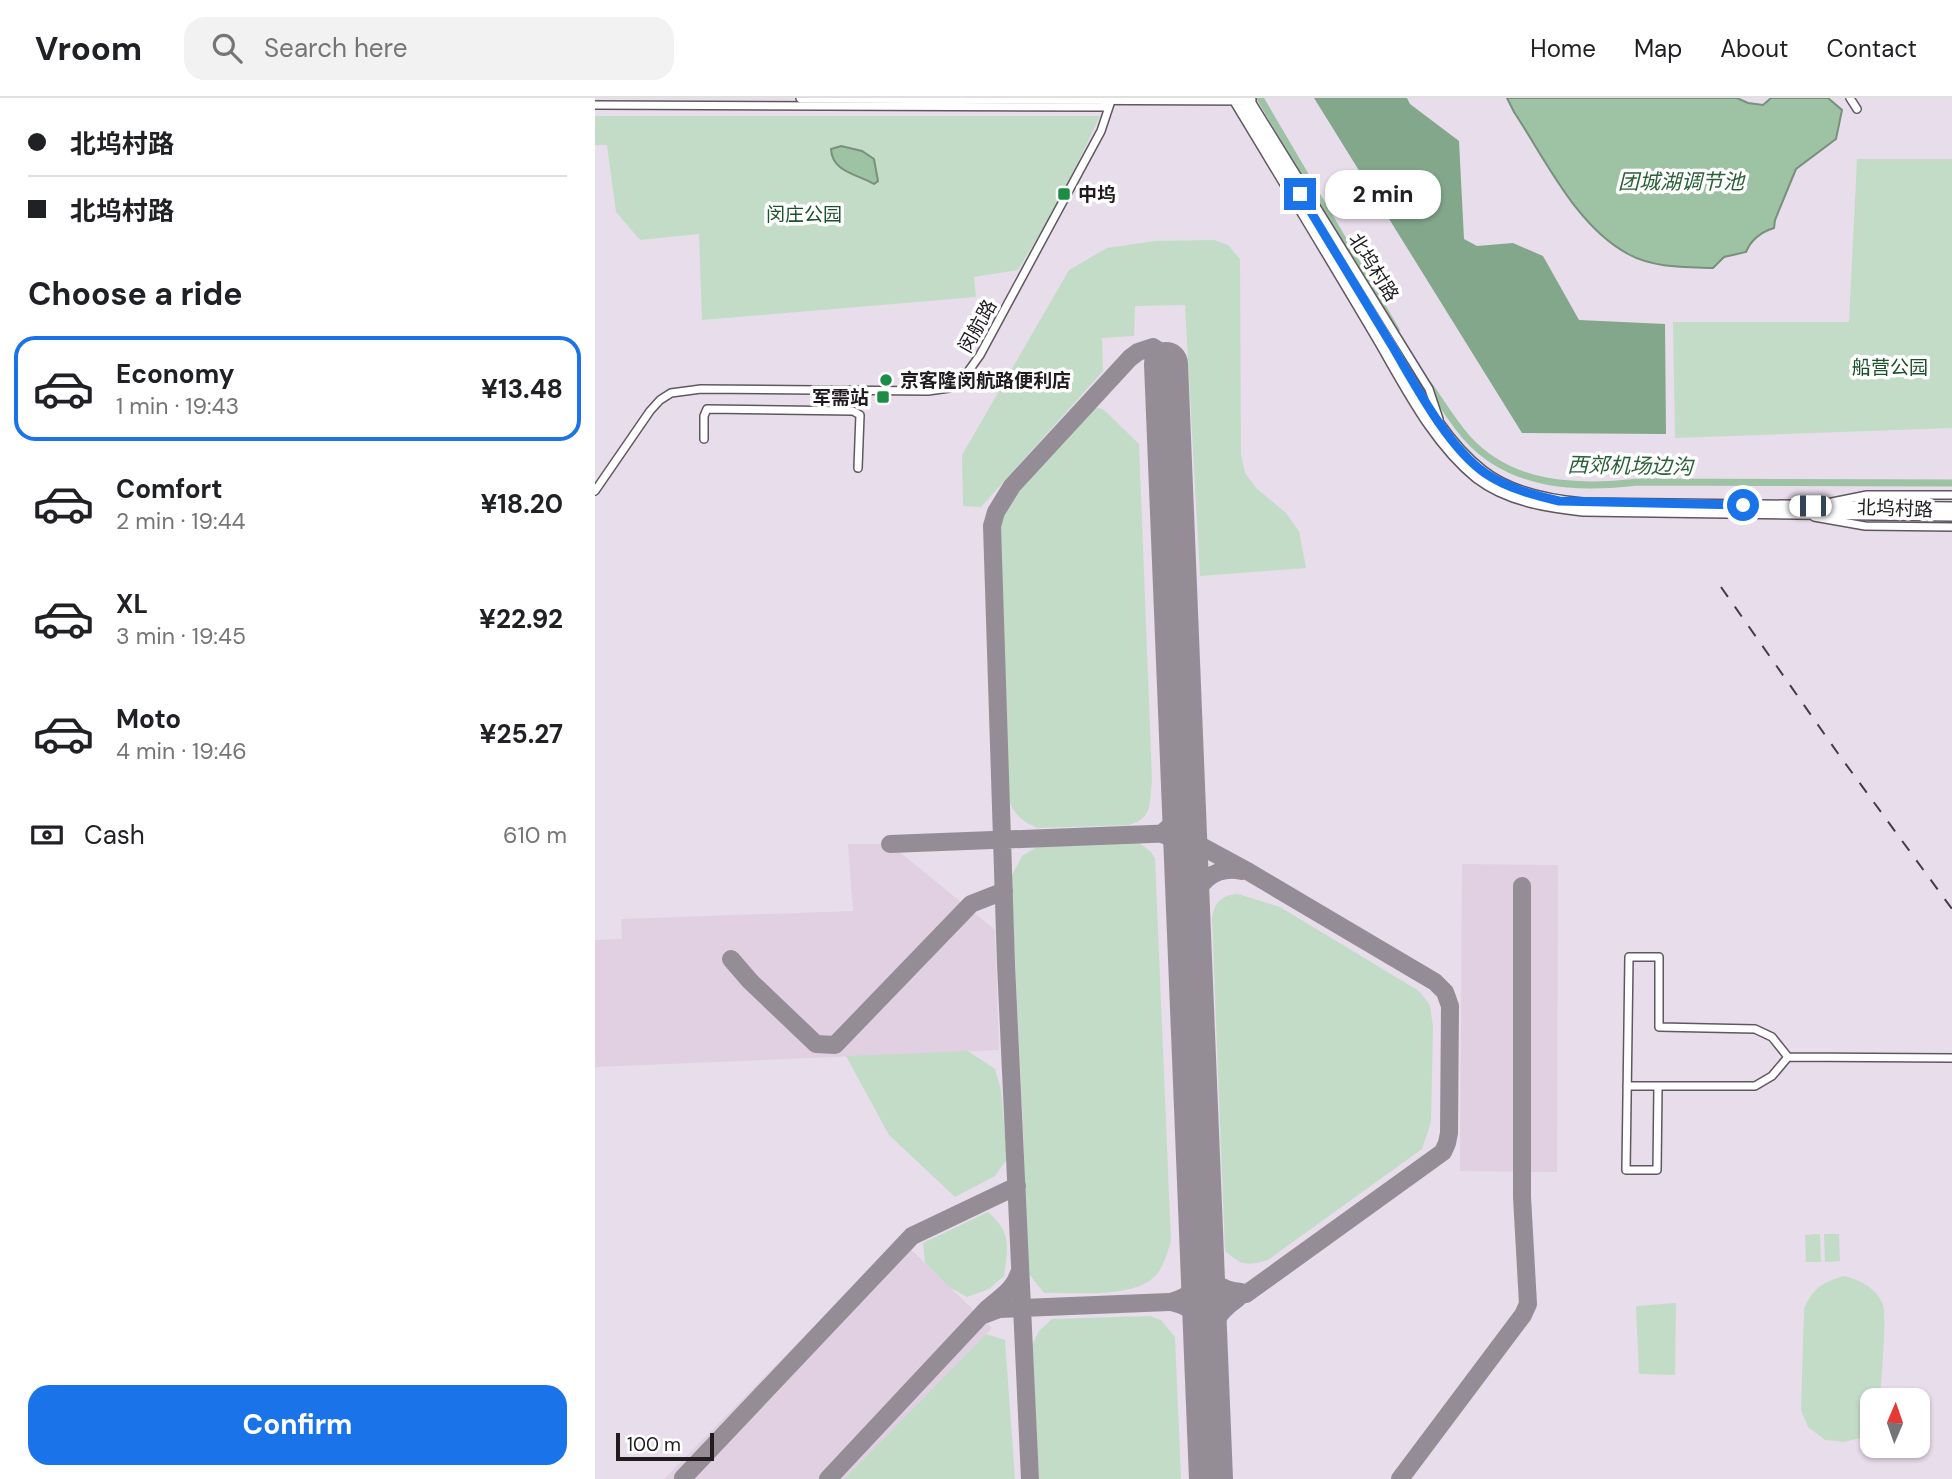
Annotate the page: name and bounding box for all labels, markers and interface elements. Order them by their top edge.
search box [184,17,674,80]
text: Vroom [35,27,142,70]
icon: search [208,29,246,67]
text: Search here [264,31,408,65]
text: Home [1530,33,1596,64]
text: Map [1634,33,1682,64]
text: About [1720,33,1789,64]
text: Contact [1827,33,1917,64]
text: 北坞村路 [70,127,174,161]
water label: 团城湖调节池 [1618,168,1746,196]
callout: 2 min [1325,170,1440,218]
route end [1284,178,1316,210]
text: 2 min [1353,179,1413,209]
place label: 中坞 [1078,182,1116,207]
marker: 中坞 [1056,186,1072,202]
text: 北坞村路 [70,194,174,228]
park label: 闵庄公园 [766,202,842,227]
street label: 北坞村路 [1343,228,1404,306]
text: Choose a ride [28,273,243,315]
street label: 闵航路 [953,295,1002,357]
park label: 船营公园 [1852,355,1928,380]
icon: car [32,357,95,420]
text: Economy [116,357,234,391]
place label: 京客隆闵航路便利店 [900,368,1071,393]
text: ¥13.48 [481,372,563,406]
marker: 京客隆闵航路便利店 [878,372,894,388]
place label: 军需站 [812,385,869,410]
marker: 军需站 [875,389,891,405]
text: 1 min · 19:43 [116,391,239,421]
water label: 西郊机场边沟 [1567,451,1695,481]
icon: car [32,472,95,535]
text: Comfort [116,472,222,506]
text: ¥18.20 [480,487,563,521]
route start [1727,489,1759,521]
street label: 北坞村路 [1857,495,1933,522]
car [1790,496,1832,517]
text: 2 min · 19:44 [116,506,246,536]
icon: car [32,587,95,650]
text: XL [116,587,148,621]
text: ¥22.92 [479,602,563,636]
text: 3 min · 19:45 [116,621,246,651]
icon: car [32,702,95,765]
text: Moto [116,702,181,736]
text: ¥25.27 [480,717,563,751]
text: 4 min · 19:46 [116,736,247,766]
icon: cash [28,816,66,854]
text: Cash [84,818,145,852]
text: 610 m [503,820,567,850]
button: Confirm [28,1385,567,1465]
north arrow [1860,1388,1930,1458]
map controls [1860,1388,1930,1458]
scale bar [616,1430,714,1462]
text: 100 m [627,1432,681,1457]

